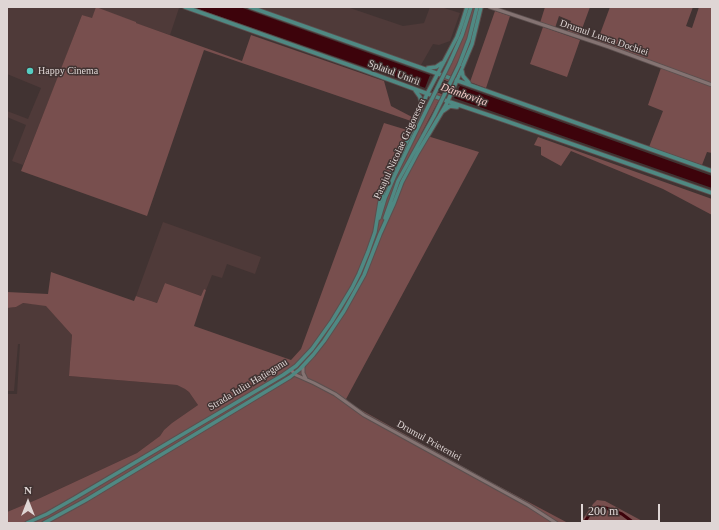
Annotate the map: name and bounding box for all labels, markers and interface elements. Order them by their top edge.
street label: Drumul Lunca Dochiei [558,17,650,59]
street label: Splaiul Unirii [366,58,422,88]
place label: Happy Cinema [38,65,98,77]
marker: Happy Cinema [25,66,35,76]
water label: Dâmbovița [439,81,489,109]
street label: Pasajul Nicolae Grigorescu [371,97,429,201]
street label: Strada Iuliu Hațieganu [206,357,290,413]
street label: Drumul Prieteniei [395,418,463,464]
north arrow [8,482,48,522]
text: N [24,484,32,496]
scale bar [583,496,662,522]
text: 200 m [588,504,618,518]

